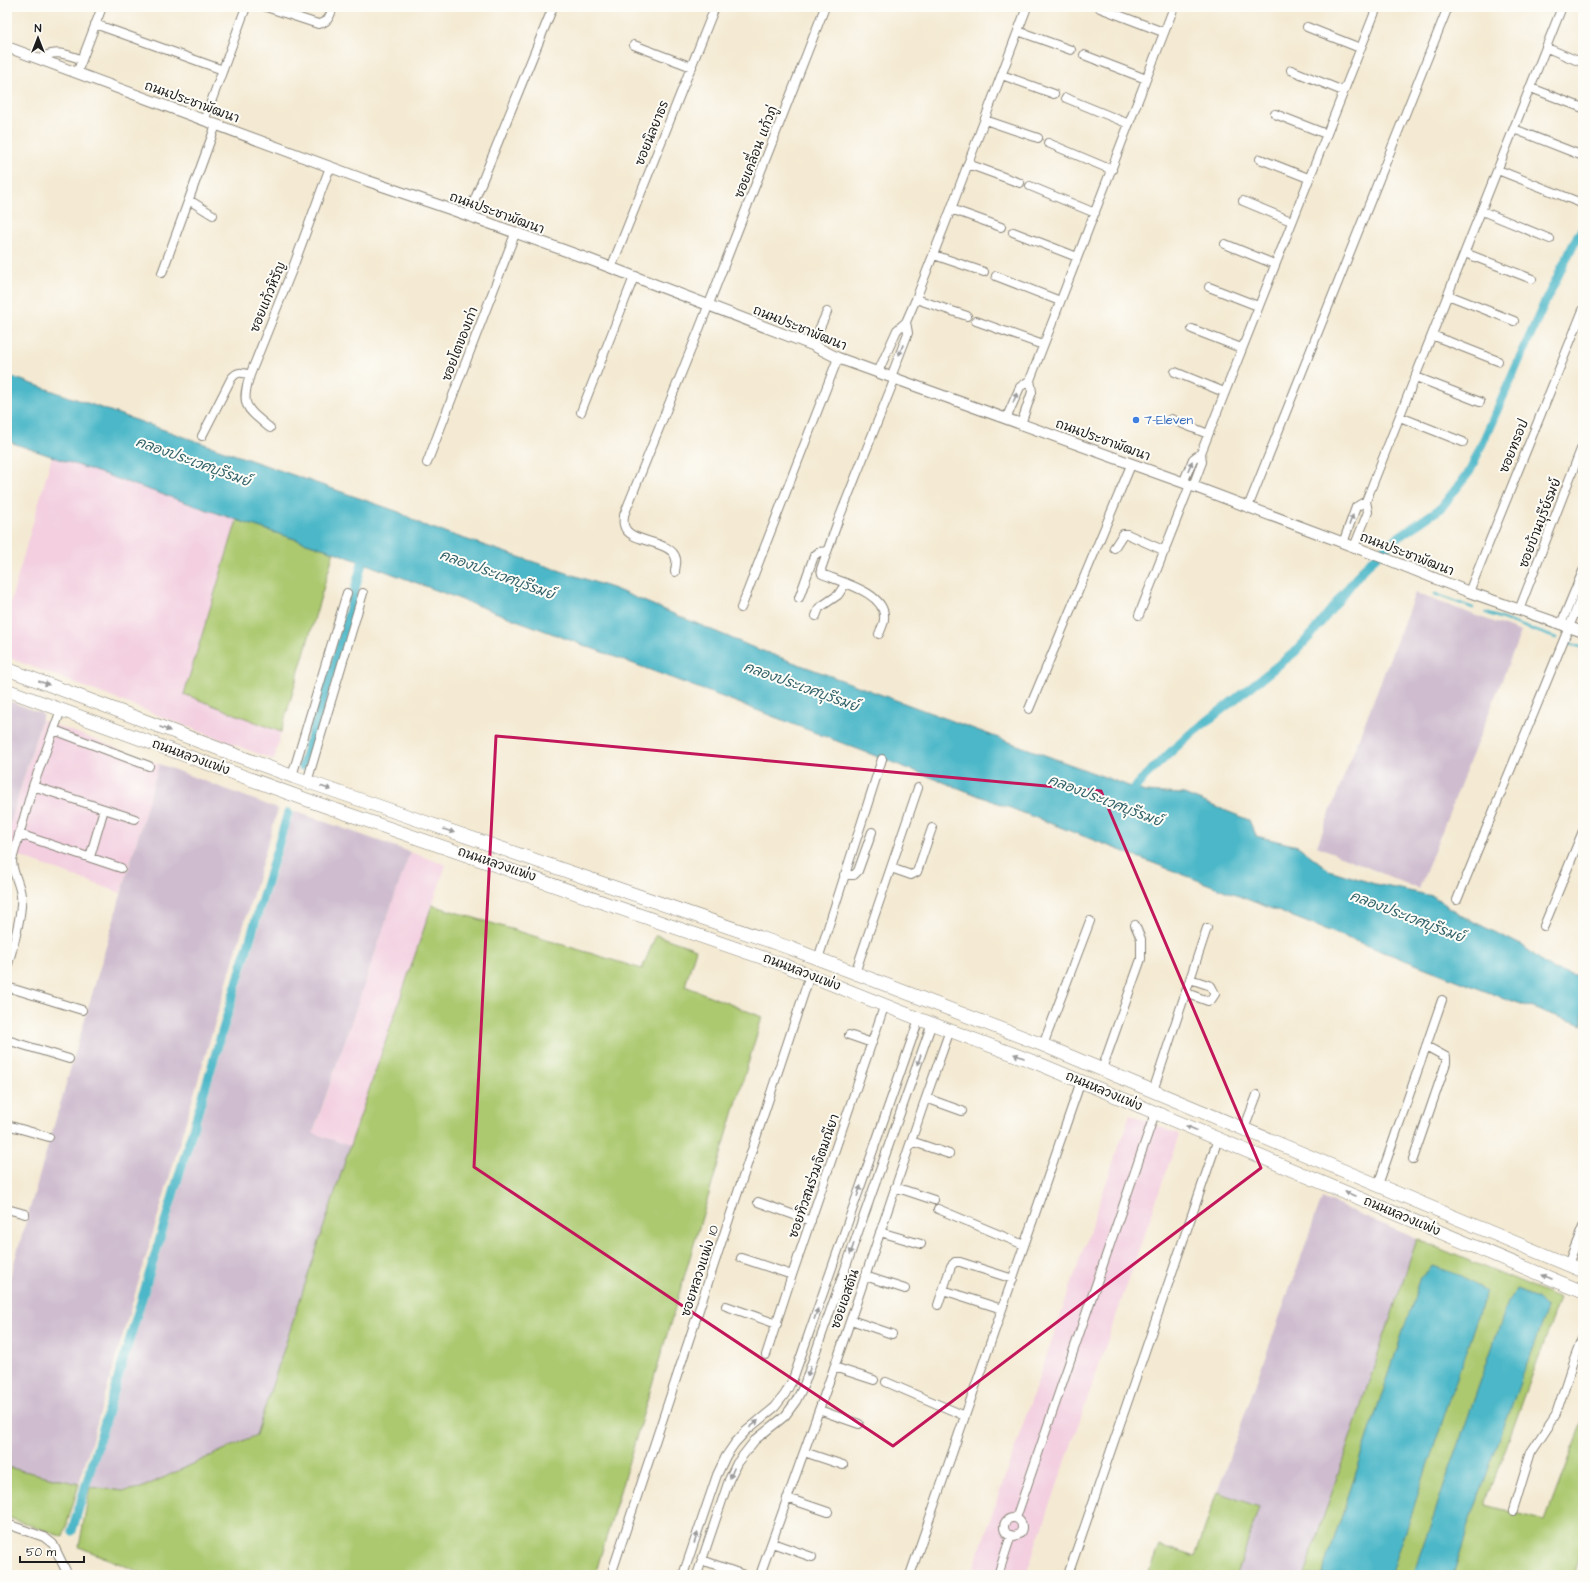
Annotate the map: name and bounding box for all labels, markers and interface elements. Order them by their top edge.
north arrow [18,18,58,58]
text: N [35,21,42,36]
street label: ถนนประชาพัฒนา [142,77,242,127]
street label: ซอยนิลยาธร [631,97,673,168]
street label: ซอยเคลื่อน แก้วภู่ [725,101,782,201]
street label: ถนนประชาพัฒนา [447,188,547,238]
street label: ซอยแก้วหิรัญ [246,259,290,335]
street label: ถนนประชาพัฒนา [750,301,850,355]
street label: ซอยโตของเก่า [437,304,482,384]
one-way arrow [898,345,904,357]
one-way arrow [1013,391,1019,403]
place label: 7-Eleven [1144,411,1194,429]
street label: ถนนประชาพัฒนา [1053,415,1153,465]
marker: 7-Eleven [1131,415,1141,425]
street label: ซอยทรอป [1495,416,1533,476]
water label: คลองประเวศบุรีรมย์ [133,432,256,493]
one-way arrow [1187,460,1193,472]
street label: ซอยบ้านบุรีย์รมย์ [1514,475,1565,571]
one-way arrow [1349,513,1355,525]
street label: ถนนประชาพัฒนา [1357,528,1457,580]
water label: คลองประเวศบุรีรมย์ [437,545,560,606]
water label: คลองประเวศบุรีรมย์ [741,657,864,718]
one-way arrow [38,680,50,686]
one-way arrow [160,726,172,732]
street label: ถนนหลวงแพ่ง [149,735,233,779]
water label: คลองประเวศบุรีรมย์ [1045,770,1168,833]
one-way arrow [321,786,333,792]
one-way arrow [444,828,456,834]
street label: ถนนหลวงแพ่ง [455,842,539,886]
water label: คลองประเวศบุรีรมย์ [1347,886,1470,949]
street label: ถนนหลวงแพ่ง [761,949,843,995]
one-way arrow [1013,1053,1025,1059]
one-way arrow [915,1054,921,1066]
street label: ถนนหลวงแพ่ง [1063,1067,1145,1115]
street label: ซอยทิวสนร่วมจิตมณียา [784,1111,844,1241]
one-way arrow [1185,1124,1197,1130]
one-way arrow [856,1184,862,1196]
one-way arrow [1344,1191,1355,1197]
street label: ถนนหลวงแพ่ง [1361,1192,1443,1240]
street label: ซอยหลวงแพ่ง 10 [677,1223,723,1319]
one-way arrow [849,1243,855,1255]
street label: ซอยเอสตัน [826,1266,864,1331]
one-way arrow [1541,1274,1553,1280]
one-way arrow [813,1307,819,1319]
one-way arrow [806,1366,812,1378]
one-way arrow [749,1420,759,1429]
one-way arrow [729,1468,735,1480]
one-way arrow [693,1532,699,1544]
scale bar [20,1538,84,1564]
text: 50 m [26,1544,57,1561]

